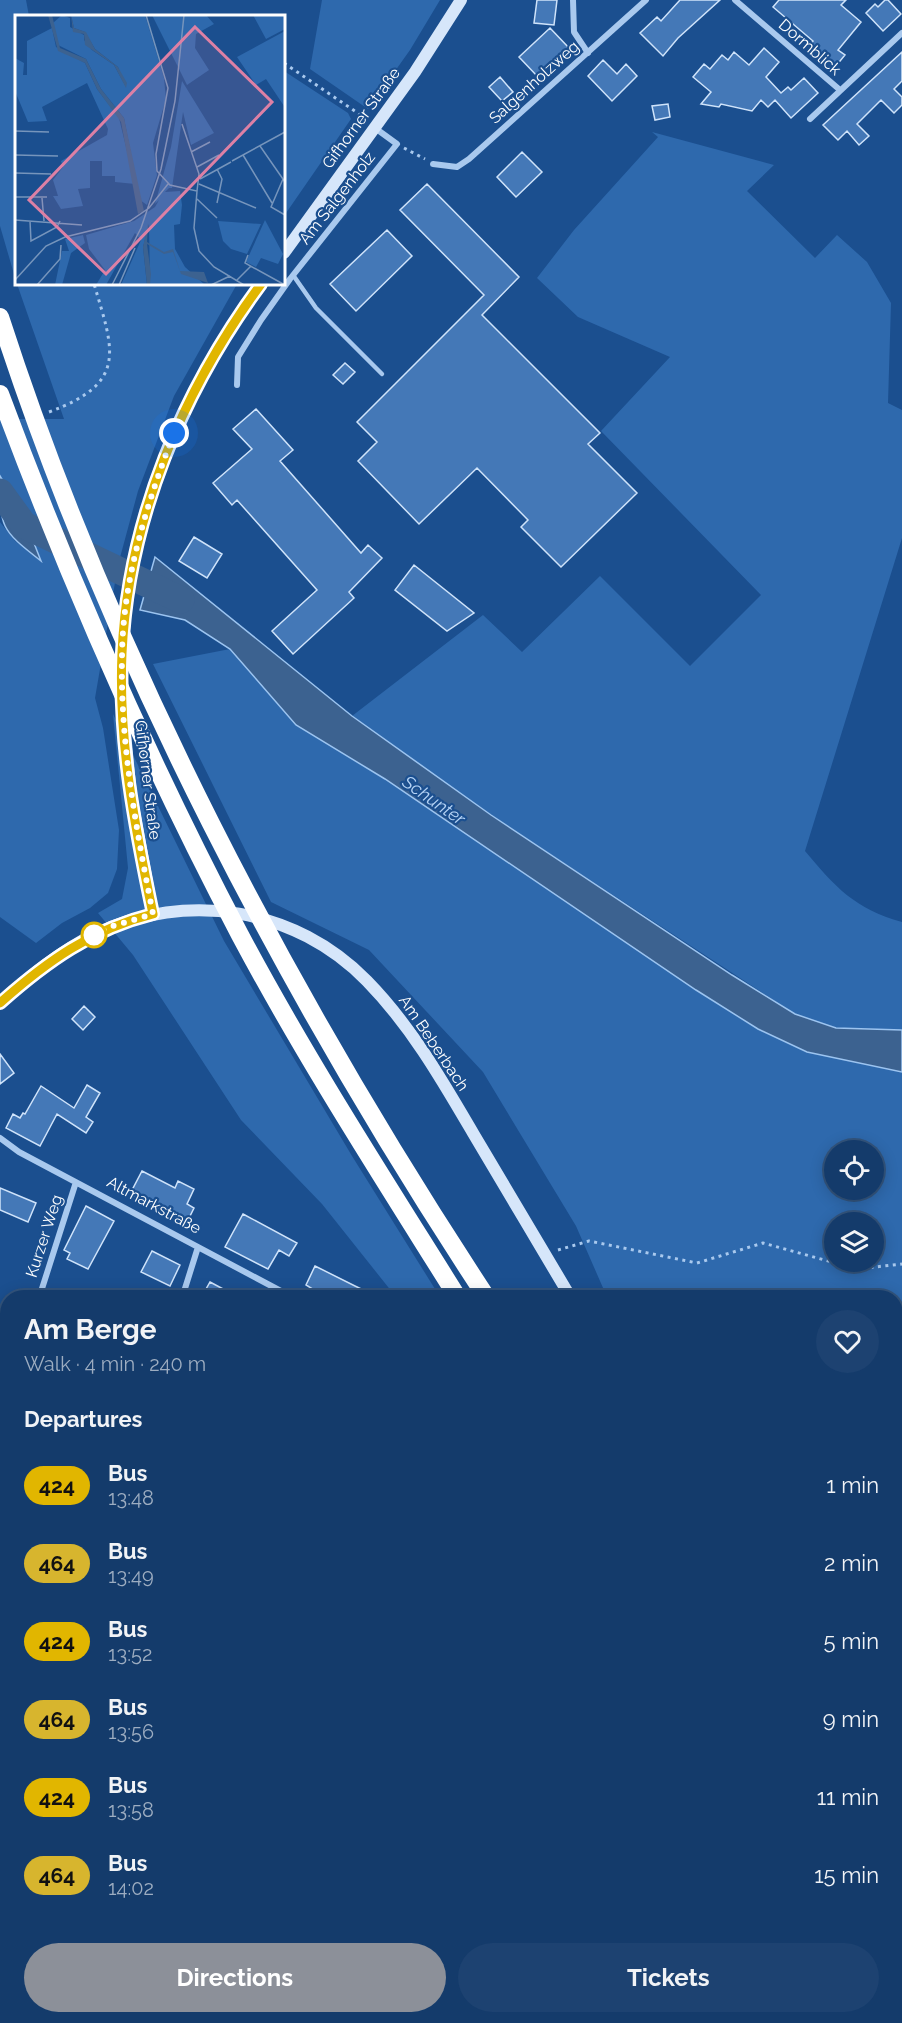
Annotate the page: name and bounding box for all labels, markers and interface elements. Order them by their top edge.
inset map [15,15,285,285]
street label: Dormblick [775,15,845,80]
street label: Salgenholzweg [485,37,583,127]
street label: Gifhorner Straße [318,64,404,172]
street label: Am Salgenholz [295,148,379,248]
your location [159,418,189,448]
street label: Gifhorner Straße [131,719,165,841]
water label: Schunter [398,770,470,830]
unlabelled marker [81,922,107,948]
street label: Am Beberbach [395,992,473,1094]
map controls [824,1140,884,1272]
button: locate [824,1140,884,1200]
street label: Altmarkstraße [104,1172,204,1238]
street label: Kurzer Weg [22,1192,66,1280]
button: layers [824,1212,884,1272]
button: heart [816,1310,879,1373]
text: Am Berge [24,1313,157,1346]
text: Walk · 4 min · 240 m [24,1352,206,1376]
text: Departures [24,1406,142,1432]
text: Bus [108,1460,147,1486]
text: 1 min [826,1472,879,1498]
text: 424 [39,1473,75,1498]
text: 13:48 [108,1486,154,1510]
text: Bus [108,1538,147,1564]
text: 2 min [824,1550,879,1576]
text: 464 [39,1551,75,1576]
text: 13:49 [108,1564,154,1588]
text: Bus [108,1616,147,1642]
text: 5 min [824,1628,879,1654]
text: 424 [39,1629,75,1654]
text: 13:52 [108,1642,152,1666]
text: Bus [108,1694,147,1720]
text: 9 min [823,1706,879,1732]
text: 464 [39,1707,75,1732]
text: 13:56 [108,1720,154,1744]
text: Bus [108,1772,147,1798]
text: 11 min [817,1784,879,1810]
text: 424 [39,1785,75,1810]
text: 13:58 [108,1798,154,1822]
text: Bus [108,1850,147,1876]
text: 15 min [814,1862,879,1888]
text: 464 [39,1863,75,1888]
text: 14:02 [108,1876,154,1900]
button: Directions [24,1943,446,2012]
button: Tickets [458,1943,879,2012]

